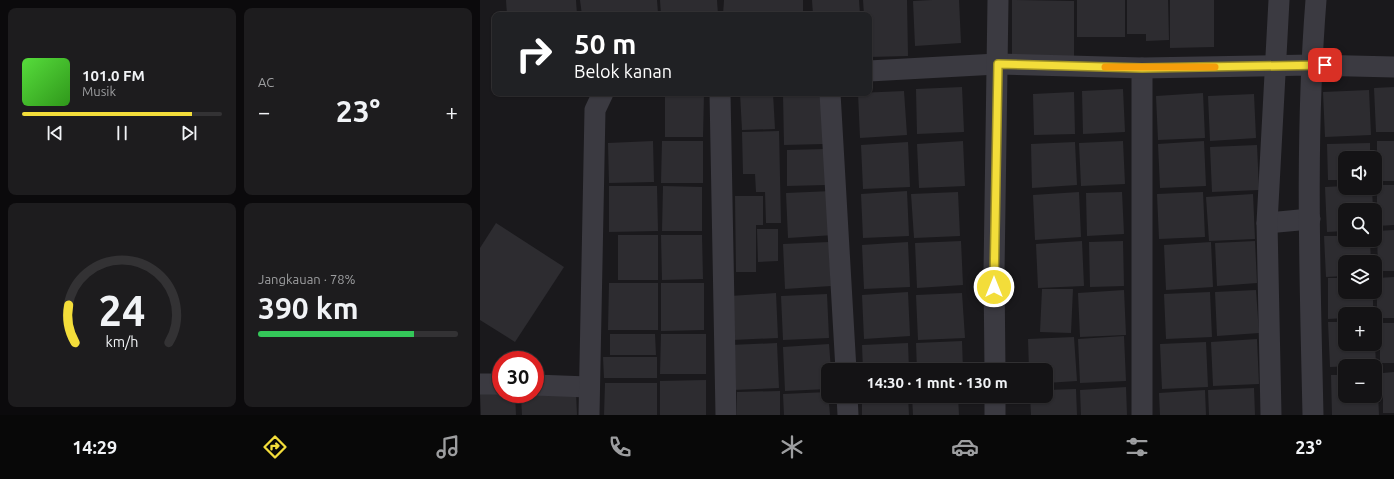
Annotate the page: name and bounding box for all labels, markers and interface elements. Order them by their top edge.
icon: right [508,28,560,80]
text: 50 m [574,28,636,59]
pin [1308,48,1342,82]
icon: arrive [1314,54,1336,76]
text: Belok kanan [574,61,672,81]
text: 101.0 FM [82,67,145,84]
text: AC [258,75,274,89]
text: Musik [82,84,116,98]
text: 23° [336,94,380,128]
text: − [258,99,270,124]
text: + [446,99,458,124]
icon: previous [44,122,66,144]
icon: pause [111,122,133,144]
icon: next [178,122,200,144]
map controls [1338,151,1382,403]
button: sound [1338,151,1382,195]
button: search [1338,203,1382,247]
button: layers [1338,255,1382,299]
position arrow [973,266,1015,308]
text: Jangkauan · 78% [258,272,356,286]
text: 24 [99,287,145,334]
text: 390 km [258,291,359,325]
button: + [1338,307,1382,351]
text: km/h [106,333,138,349]
speed limit sign: 30 [492,351,544,403]
button: − [1338,359,1382,403]
text: 14:30 · 1 mnt · 130 m [866,374,1008,391]
icon: directions [261,433,289,461]
icon: music [434,433,462,461]
icon: phone [606,433,634,461]
icon: climate [778,433,806,461]
icon: car [951,433,979,461]
icon: filters [1123,433,1151,461]
text: 14:29 [72,437,117,457]
text: 23° [1295,437,1322,457]

